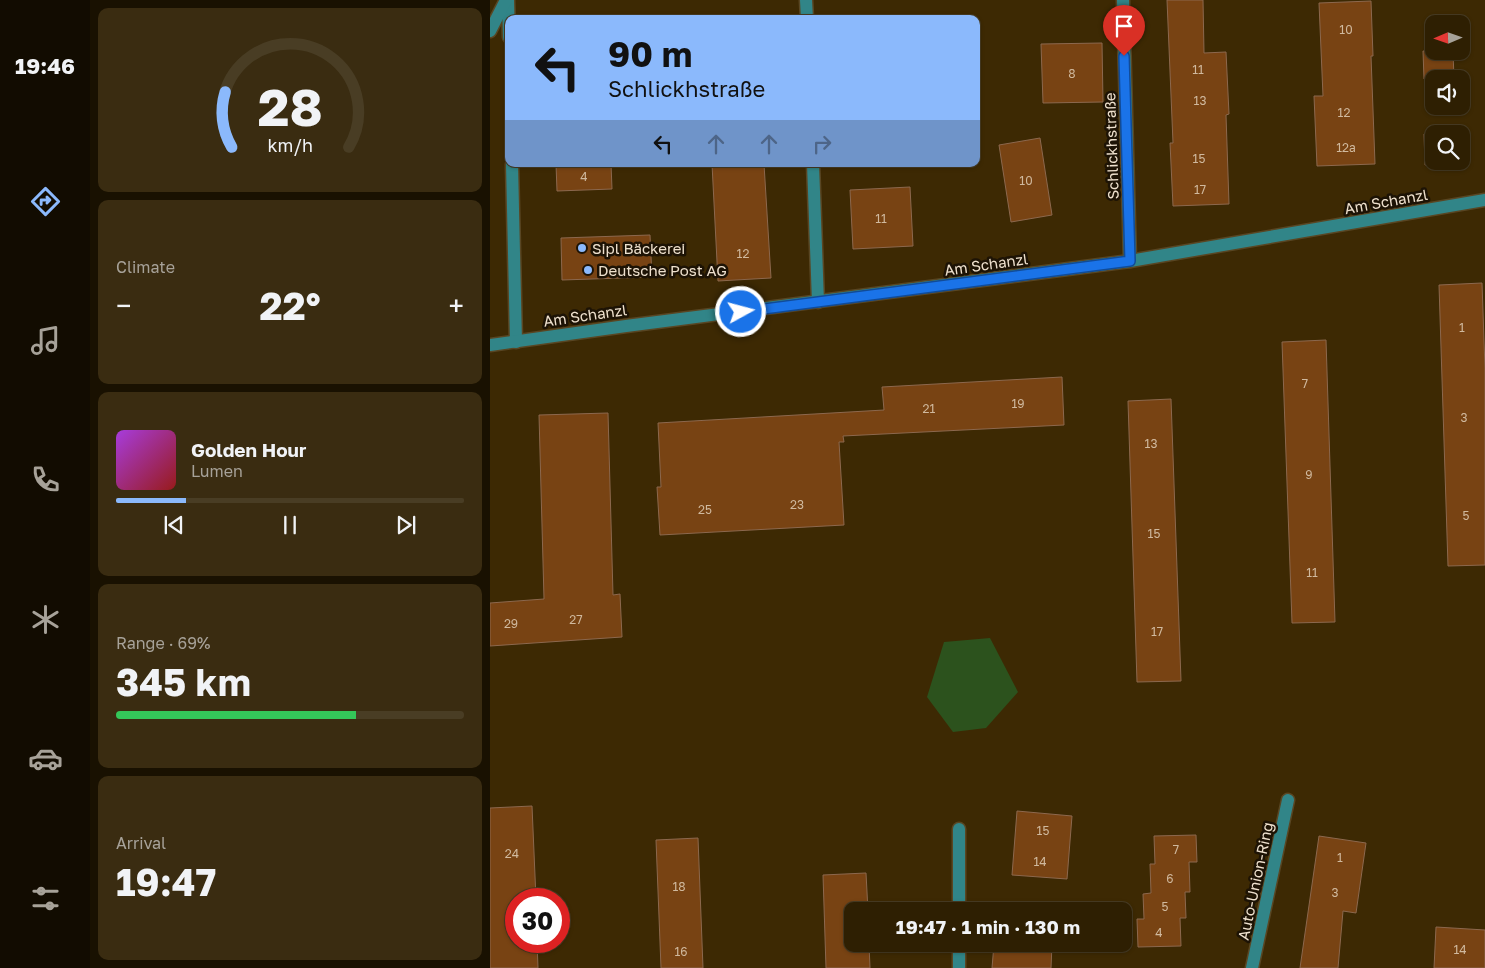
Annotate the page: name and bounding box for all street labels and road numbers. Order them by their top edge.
street label: Schlickhstraße [1100,92,1122,200]
street label: Am Schanzl [1343,185,1429,217]
street label: Am Schanzl [943,249,1029,279]
street label: Am Schanzl [542,300,628,330]
street label: Auto-Union-Ring [1234,820,1276,942]

